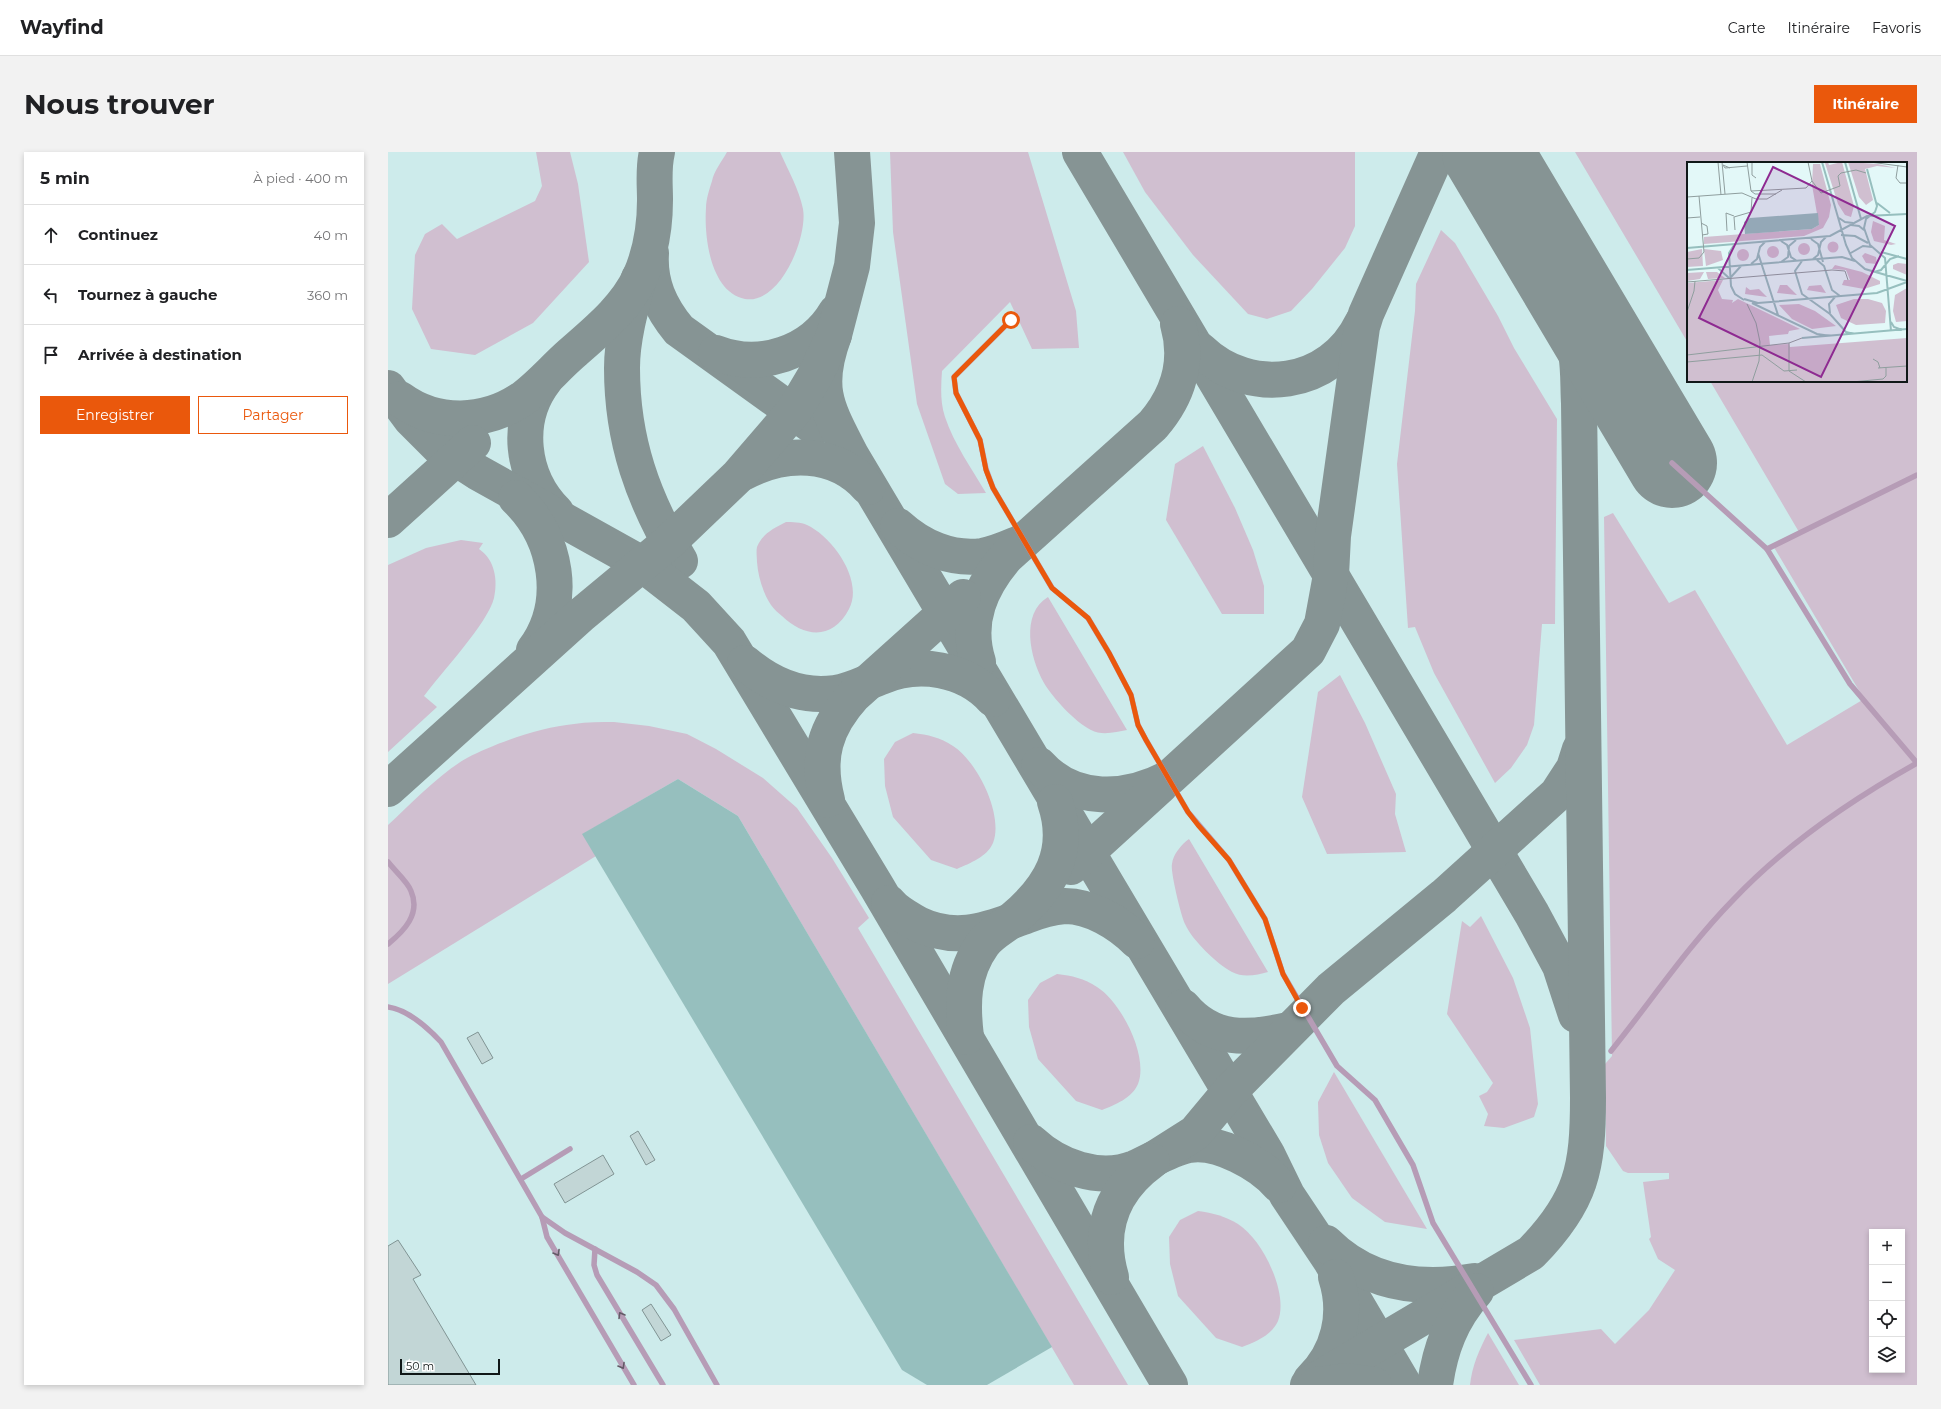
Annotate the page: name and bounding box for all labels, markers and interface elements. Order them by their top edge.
text: Wayfind [20,16,104,39]
text: Carte [1728,19,1765,37]
text: Itinéraire [1787,19,1850,37]
text: Favoris [1872,19,1921,37]
button: Itinéraire [1814,85,1917,123]
text: Nous trouver [24,87,215,121]
inset map [1687,162,1907,382]
text: 5 min [40,168,90,188]
text: À pied · 400 m [253,170,348,186]
icon: ahead [40,224,62,246]
text: Continuez [78,225,158,244]
text: 40 m [314,227,348,243]
icon: left [40,284,62,306]
text: Tournez à gauche [78,285,217,304]
text: 360 m [307,287,348,303]
route start [1002,311,1020,329]
icon: arrive [40,344,62,366]
text: Arrivée à destination [78,345,242,364]
button: Enregistrer [40,396,190,434]
button: Partager [198,396,348,434]
route end [1293,999,1311,1017]
map controls [1869,1229,1905,1373]
button: + [1869,1229,1905,1265]
one-way arrow [552,1249,559,1256]
button: − [1869,1265,1905,1301]
button: locate [1869,1301,1905,1337]
one-way arrow [619,1312,626,1319]
button: layers [1869,1337,1905,1373]
scale bar [400,1357,500,1376]
text: 50 m [406,1359,434,1373]
one-way arrow [618,1362,625,1369]

